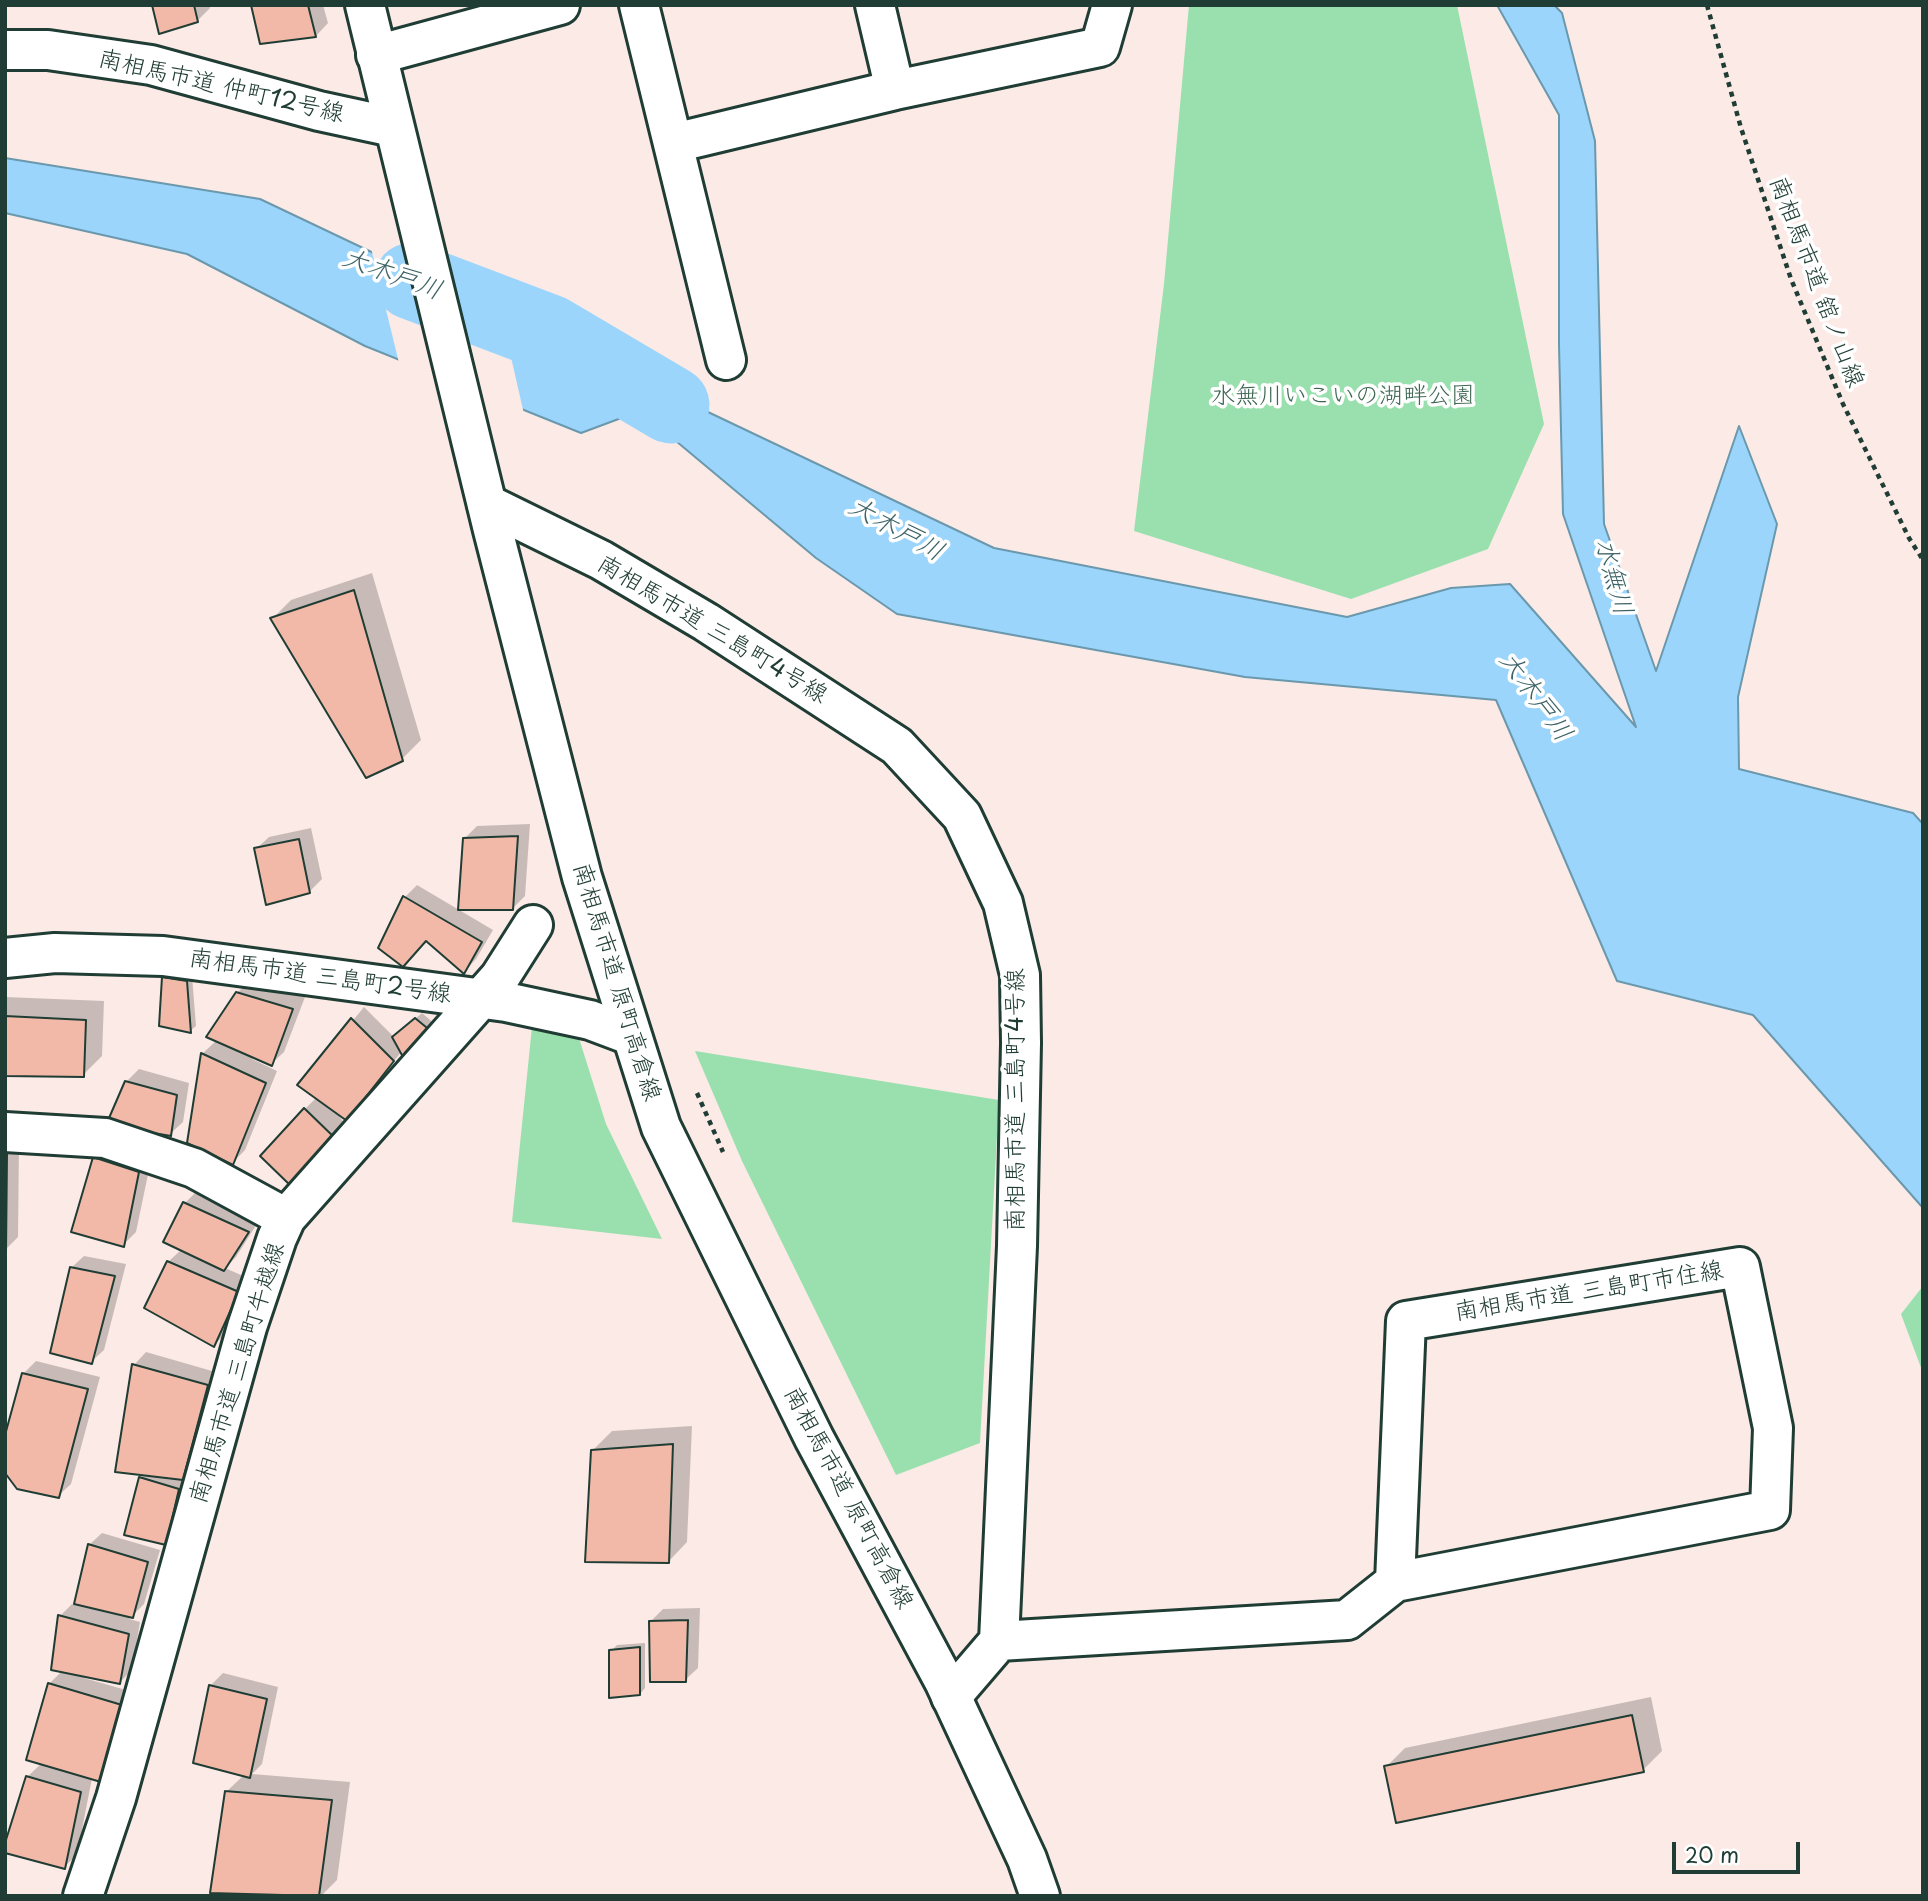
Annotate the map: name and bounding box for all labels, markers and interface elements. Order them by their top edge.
street label: 南相馬市道 仲町12号線 [95,45,347,129]
street label: 南相馬市道 舘ノ山線 [1762,172,1870,392]
water label: 大木戸川 [338,243,446,307]
park label: 水無川いこいの湖畔公園 [1211,382,1475,410]
water label: 大木戸川 [843,491,949,569]
water label: 水無川 [1588,535,1638,619]
street label: 南相馬市道 三島町4号線 [592,550,832,710]
water label: 大木戸川 [1492,646,1578,748]
street label: 南相馬市道 原町高倉線 [566,859,666,1105]
street label: 南相馬市道 三島町2号線 [187,944,453,1010]
street label: 南相馬市道 三島町4号線 [1002,968,1030,1232]
street label: 南相馬市道 三島町牛越線 [184,1239,292,1507]
street label: 南相馬市道 三島町市住線 [1453,1257,1725,1327]
street label: 南相馬市道 原町高倉線 [777,1382,919,1614]
scale bar [1676,1828,1804,1872]
text: 20 m [1685,1838,1739,1870]

